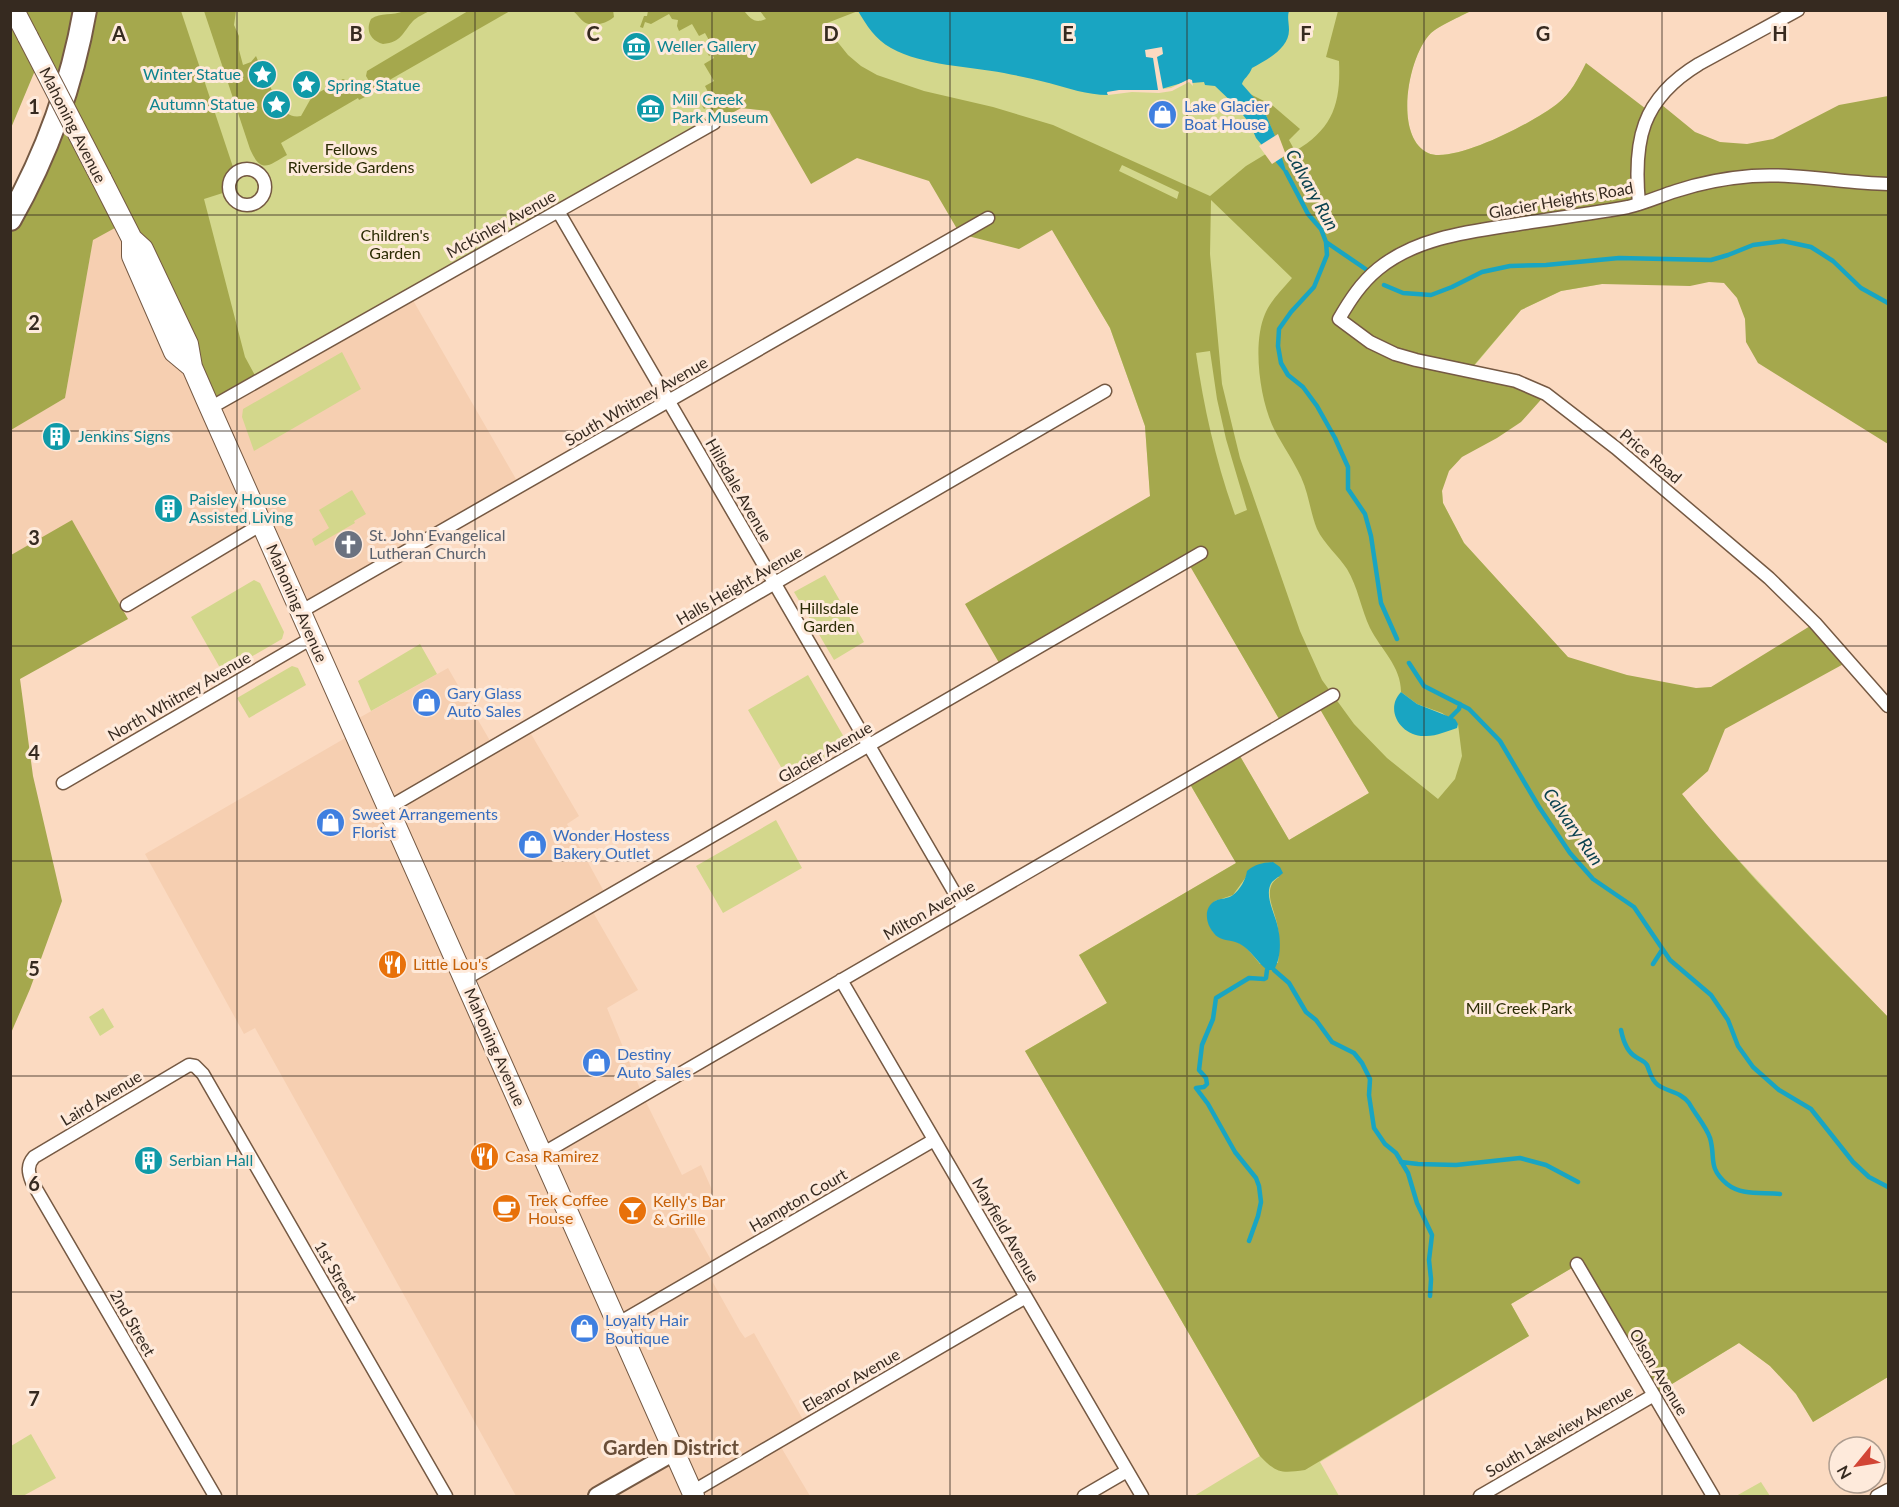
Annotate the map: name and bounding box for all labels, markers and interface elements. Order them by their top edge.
text: A [111,21,126,45]
text: B [349,21,363,45]
text: C [586,21,600,45]
text: D [823,21,839,45]
text: E [1062,21,1074,45]
text: F [1300,21,1312,45]
text: G [1536,21,1550,45]
text: H [1772,21,1788,45]
museum icon: Weller Gallery [620,30,652,62]
place label: Weller Gallery [657,36,757,55]
place icon: Winter Statue [246,58,278,90]
street label: Mahoning Avenue [36,64,111,186]
place label: Winter Statue [143,64,241,83]
place icon: Spring Statue [290,69,322,101]
place label: Spring Statue [327,75,421,94]
place icon: Autumn Statue [260,88,292,120]
place label: Mill Creek Park Museum [672,89,768,126]
museum icon: Mill Creek Park Museum [635,92,667,124]
text: 1 [28,94,40,118]
place label: Autumn Statue [150,94,255,113]
place label: Lake Glacier Boat House [1184,96,1270,133]
shop icon: Lake Glacier Boat House [1147,99,1179,131]
park label: Fellows Riverside Gardens [288,139,414,176]
water label: Calvary Run [1282,145,1344,234]
street label: Glacier Heights Road [1487,177,1635,222]
street label: McKinley Avenue [443,186,559,261]
park label: Children's Garden [361,225,430,262]
text: 2 [28,310,40,334]
street label: South Whitney Avenue [561,352,711,449]
building icon: Jenkins Signs [41,420,73,452]
street label: Price Road [1617,424,1686,487]
place label: Jenkins Signs [78,426,170,445]
street label: Hillsdale Avenue [702,435,777,545]
place label: Paisley House Assisted Living [189,489,293,526]
building icon: Paisley House Assisted Living [152,492,184,524]
text: 3 [28,525,40,549]
place label: St. John Evangelical Lutheran Church [369,525,505,562]
church icon: St. John Evangelical Lutheran Church [332,528,364,560]
street label: Mahoning Avenue [263,541,332,665]
street label: Halls Height Avenue [672,541,805,628]
park label: Hillsdale Garden [799,598,859,635]
street label: North Whitney Avenue [104,647,254,744]
place label: Gary Glass Auto Sales [447,683,522,720]
shop icon: Gary Glass Auto Sales [410,686,442,718]
street label: Glacier Avenue [774,717,875,786]
text: 4 [28,740,40,764]
water label: Calvary Run [1539,783,1609,869]
place label: Sweet Arrangements Florist [352,804,498,841]
shop icon: Sweet Arrangements Florist [315,807,347,839]
place label: Wonder Hostess Bakery Outlet [553,825,670,862]
shop icon: Wonder Hostess Bakery Outlet [516,828,548,860]
street label: Milton Avenue [880,876,978,943]
restaurant icon: Little Lou's [376,948,408,980]
place label: Little Lou's [413,954,488,973]
text: 5 [28,956,40,980]
street label: Mahoning Avenue [461,985,530,1109]
park label: Mill Creek Park [1466,998,1573,1017]
place label: Destiny Auto Sales [617,1044,691,1081]
shop icon: Destiny Auto Sales [580,1047,612,1079]
street label: Laird Avenue [57,1066,145,1129]
restaurant icon: Casa Ramirez [468,1140,500,1172]
building icon: Serbian Hall [132,1144,164,1176]
place label: Casa Ramirez [505,1146,599,1165]
place label: Serbian Hall [169,1150,253,1169]
street label: Hampton Court [745,1164,850,1235]
text: 6 [28,1171,40,1195]
street label: Mayfield Avenue [969,1174,1044,1285]
place label: Trek Coffee House [528,1190,609,1227]
place label: Kelly's Bar & Grille [653,1191,726,1228]
cafe icon: Trek Coffee House [491,1193,523,1225]
bar icon: Kelly's Bar & Grille [616,1194,648,1226]
street label: 1st Street [311,1237,362,1306]
street label: 2nd Street [107,1286,160,1360]
place label: Loyalty Hair Boutique [605,1310,689,1347]
shop icon: Loyalty Hair Boutique [568,1313,600,1345]
street label: Olson Avenue [1626,1325,1693,1419]
street label: Eleanor Avenue [799,1344,903,1415]
street label: South Lakeview Avenue [1482,1381,1636,1480]
text: 7 [28,1386,40,1410]
district label: Garden District [603,1435,740,1459]
north arrow [1827,1435,1887,1495]
text: N [1832,1463,1855,1483]

